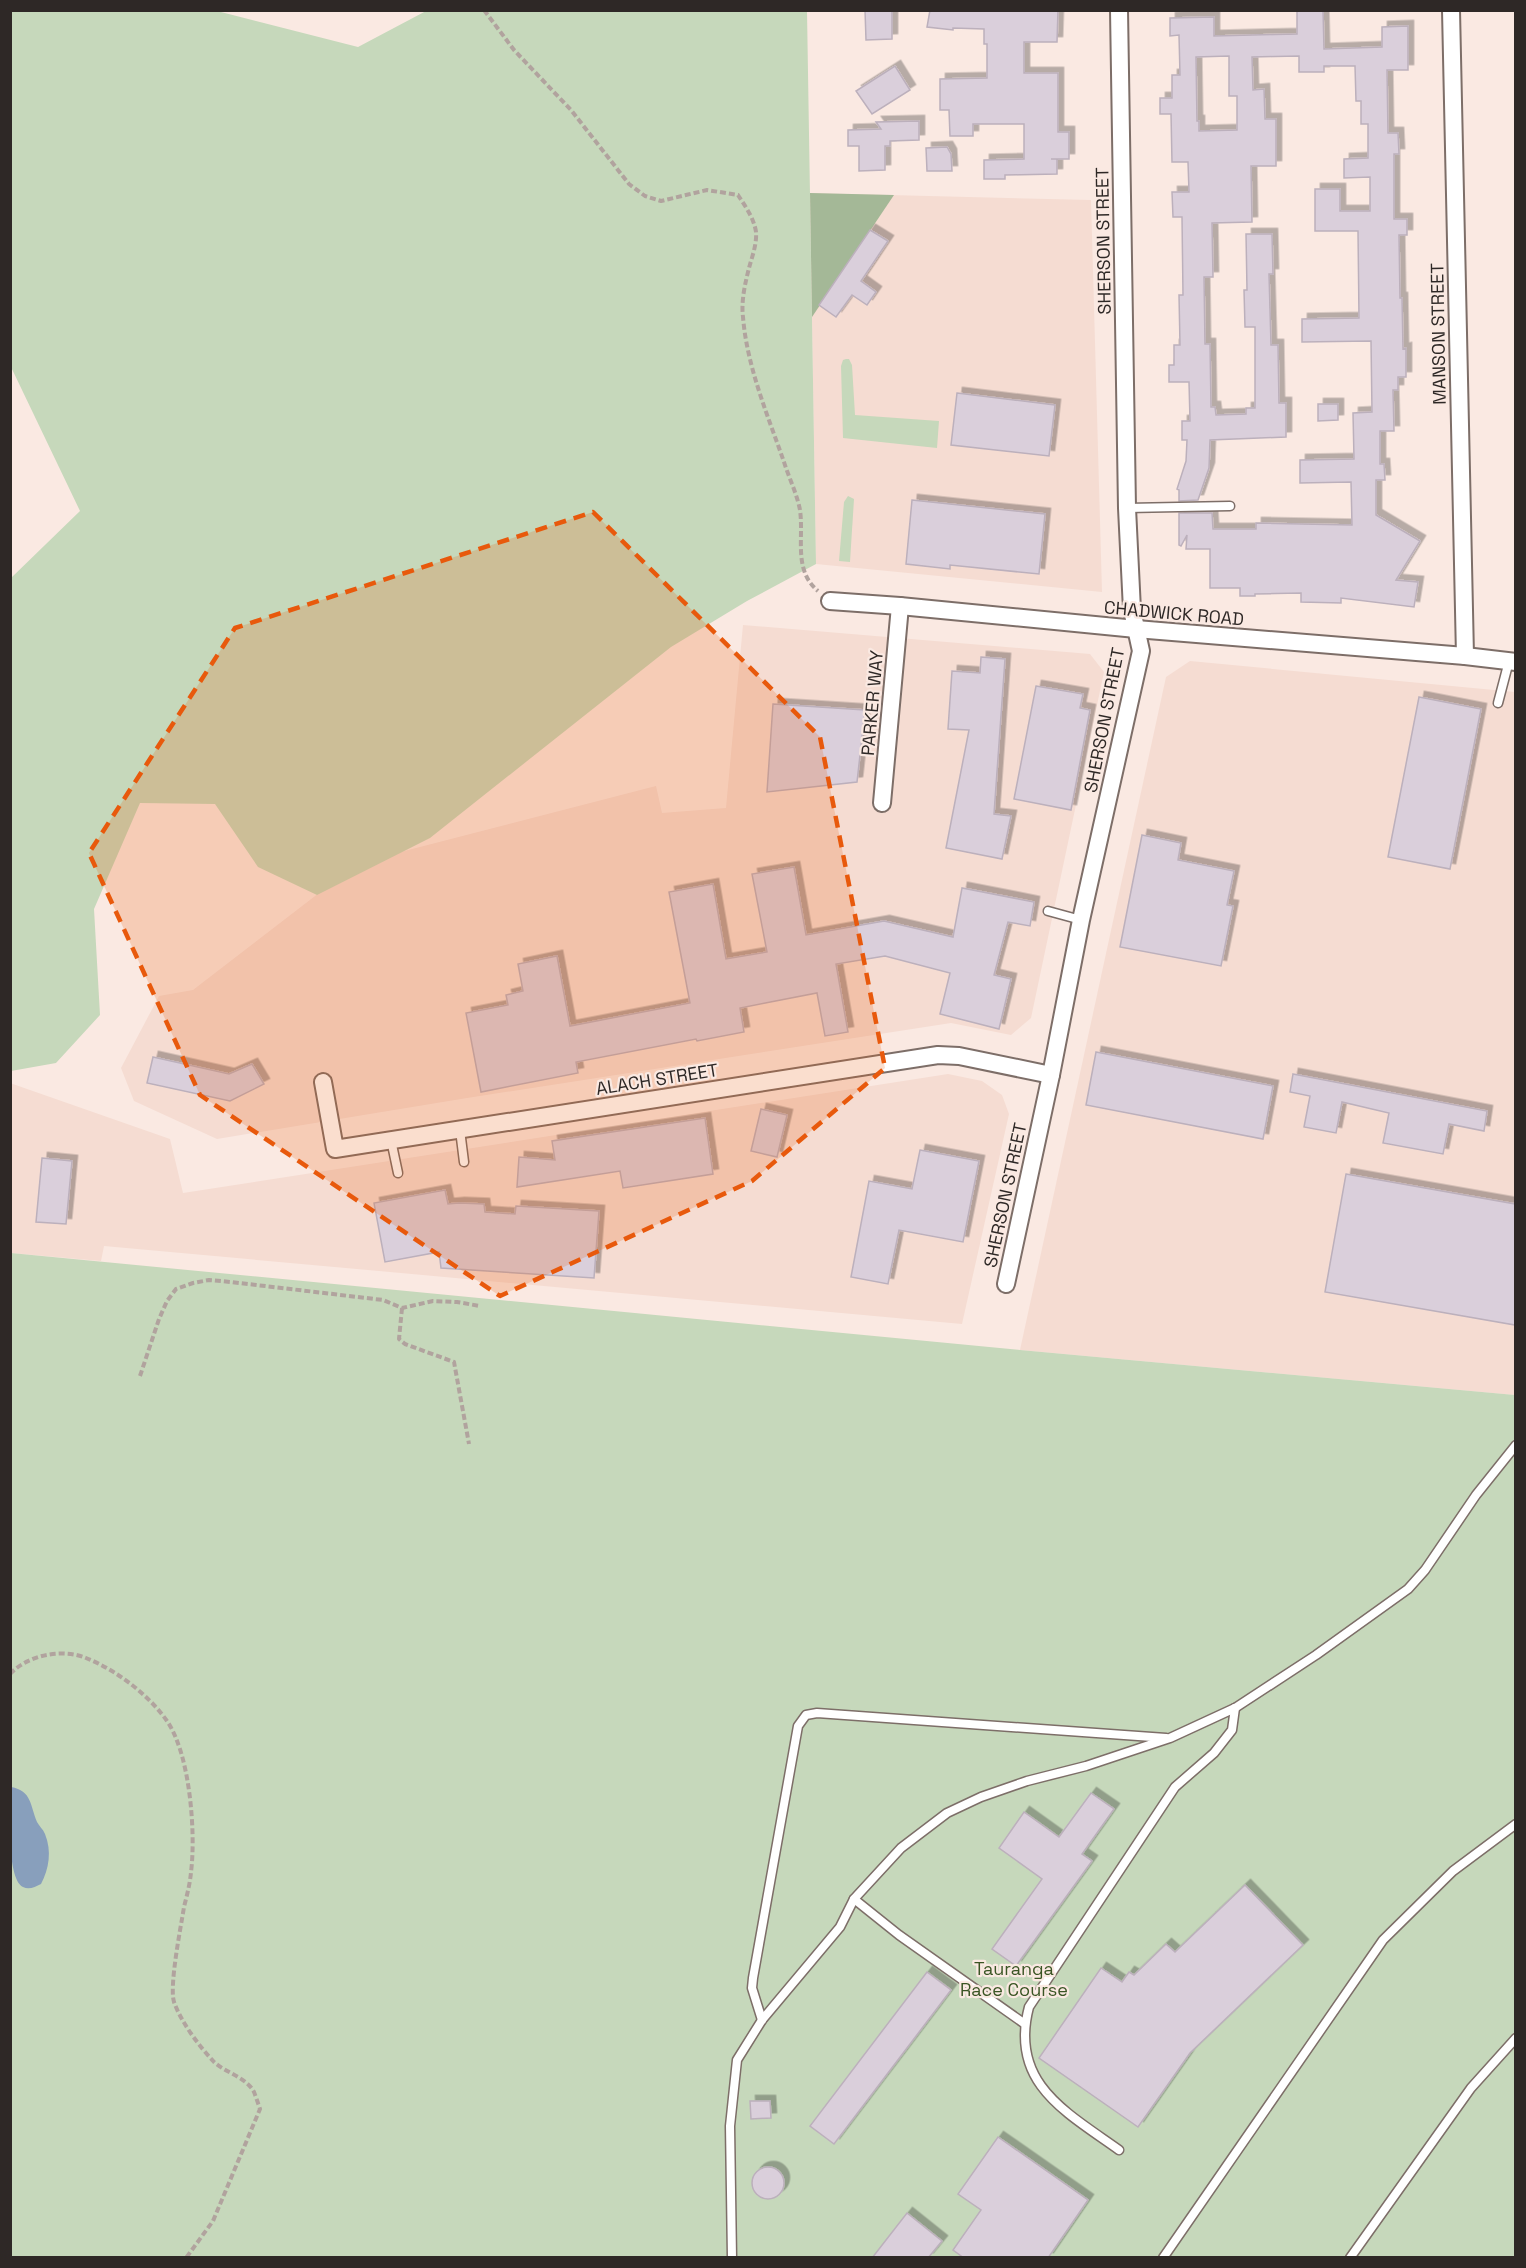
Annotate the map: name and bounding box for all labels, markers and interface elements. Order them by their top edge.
street label: SHERSON STREET [1090,167,1116,315]
street label: MANSON STREET [1425,262,1451,405]
street label: CHADWICK ROAD [1103,595,1245,631]
street label: SHERSON STREET [1079,645,1129,794]
street label: PARKER WAY [856,649,888,757]
street label: ALACH STREET [594,1058,720,1100]
street label: SHERSON STREET [978,1120,1032,1269]
park label: Tauranga Race Course [960,1957,1068,2001]

